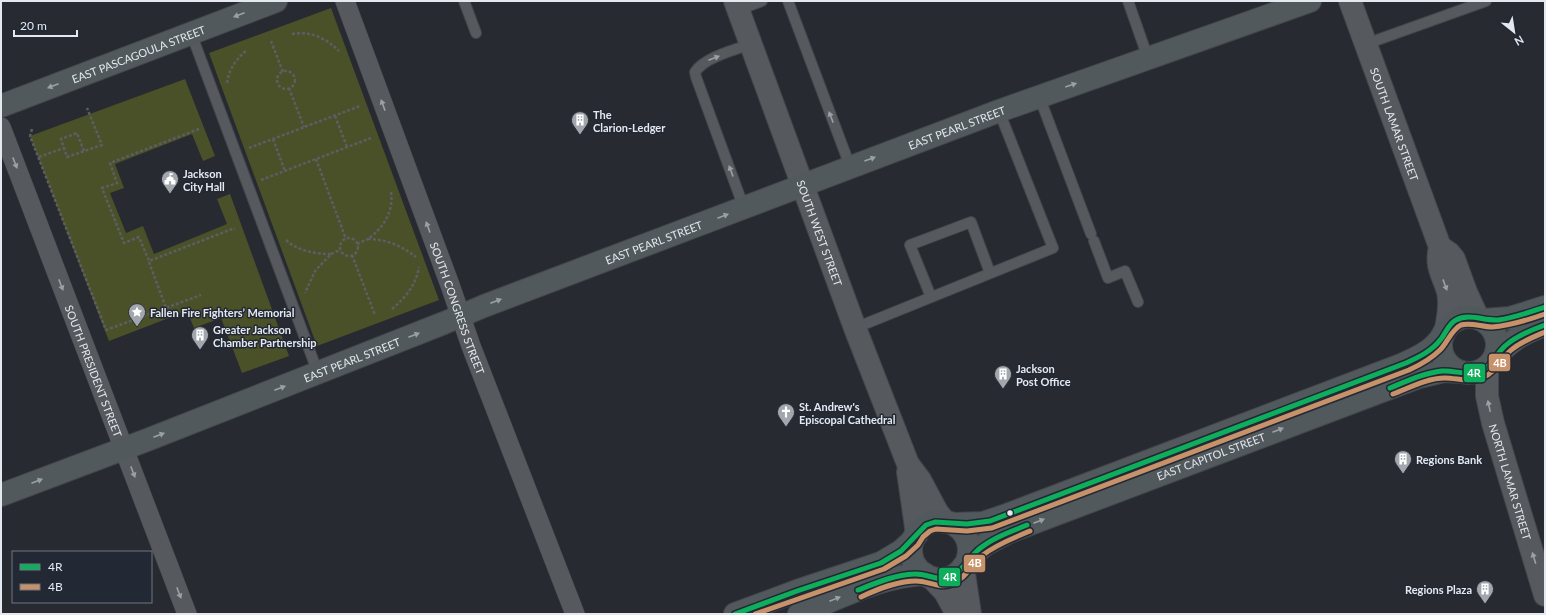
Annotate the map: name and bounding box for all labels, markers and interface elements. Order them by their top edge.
scale bar [14,12,77,38]
one-way arrow [233,12,245,18]
north arrow [1494,12,1534,52]
text: 20 m [20,18,47,33]
street label: EAST PASCAGOULA STREET [70,22,207,85]
text: N [1512,33,1526,49]
one-way arrow [708,55,720,61]
street label: SOUTH LAMAR STREET [1368,66,1422,183]
one-way arrow [1065,82,1077,88]
one-way arrow [46,84,58,90]
one-way arrow [380,99,386,111]
street label: EAST PEARL STREET [906,103,1007,151]
place label: The Clarion-Ledger [593,108,666,134]
building icon: The Clarion-Ledger [570,110,590,135]
one-way arrow [828,110,834,122]
one-way arrow [864,155,876,161]
one-way arrow [12,158,18,170]
one-way arrow [728,165,734,177]
place label: Jackson City Hall [183,167,225,193]
public building icon: Jackson City Hall [160,169,180,194]
street label: SOUTH WEST STREET [795,178,846,288]
one-way arrow [717,213,729,219]
street label: EAST PEARL STREET [603,217,704,266]
one-way arrow [425,220,431,232]
street label: SOUTH CONGRESS STREET [428,240,488,376]
one-way arrow [59,279,65,291]
one-way arrow [1442,279,1448,291]
one-way arrow [490,298,502,304]
place icon: Fallen Fire Fighters’ Memorial [127,302,147,327]
street label: SOUTH PRESIDENT STREET [63,303,125,439]
place label: Fallen Fire Fighters’ Memorial [150,306,295,319]
place label: Greater Jackson Chamber Partnership [213,323,317,349]
building icon: Greater Jackson Chamber Partnership [190,325,210,350]
one-way arrow [409,332,421,338]
street label: EAST PEARL STREET [301,334,402,384]
line badge: 4B [1488,353,1511,372]
text: 4B [1493,356,1507,369]
place label: Jackson Post Office [1016,362,1071,388]
line badge: 4R [1463,363,1486,383]
building icon: Jackson Post Office [993,364,1013,389]
text: 4R [1467,366,1482,379]
one-way arrow [275,384,287,390]
place label: St. Andrew's Episcopal Cathedral [799,400,896,426]
one-way arrow [1485,400,1491,413]
church icon: St. Andrew's Episcopal Cathedral [776,402,796,427]
street label: NORTH LAMAR STREET [1487,422,1535,542]
one-way arrow [1273,427,1285,433]
street label: EAST CAPITOL STREET [1155,429,1267,482]
one-way arrow [154,432,166,438]
building icon: Regions Bank [1393,449,1413,474]
place label: Regions Bank [1416,453,1482,466]
one-way arrow [130,466,136,478]
one-way arrow [32,477,44,483]
unlabelled marker [1005,508,1015,518]
one-way arrow [1033,517,1045,523]
legend [12,551,152,603]
one-way arrow [1531,552,1537,564]
line badge: 4B [963,554,986,573]
text: 4B [968,556,982,569]
text: 4R [48,559,63,574]
line badge: 4R [938,567,961,587]
text: 4R [943,570,958,583]
text: 4B [48,579,63,594]
building icon: Regions Plaza [1475,579,1495,604]
place label: Regions Plaza [1405,583,1472,596]
one-way arrow [176,588,182,600]
one-way arrow [830,596,842,602]

